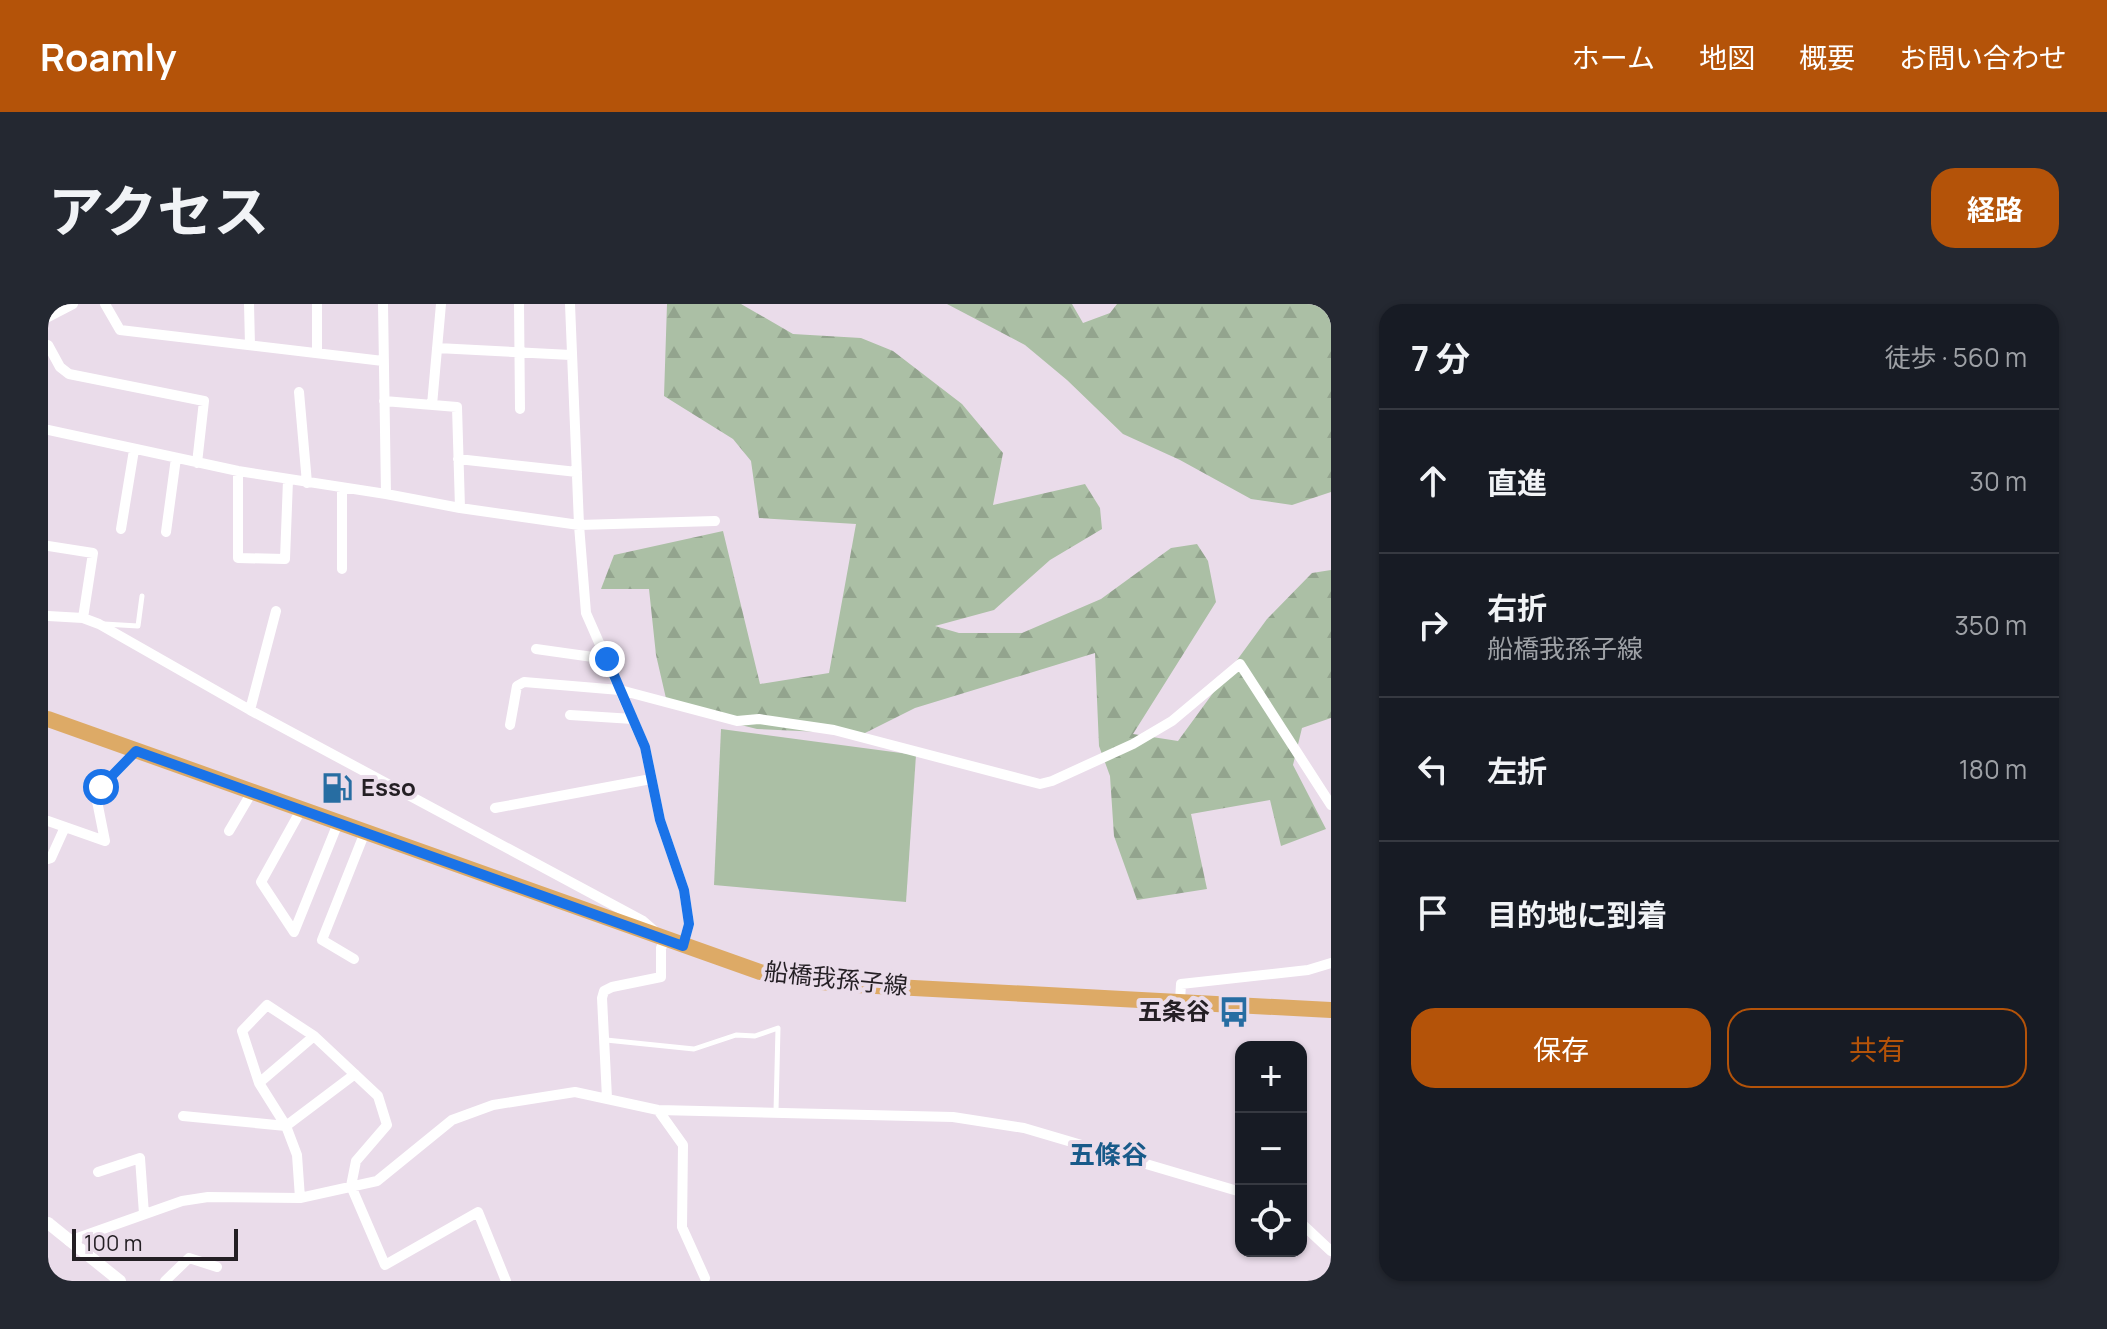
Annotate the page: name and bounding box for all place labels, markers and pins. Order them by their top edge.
place label: Esso [361,770,416,803]
fuel station icon: Esso [320,771,354,805]
place label: 五条谷 [1138,994,1210,1027]
bus stop icon: 五条谷 [1217,995,1251,1029]

